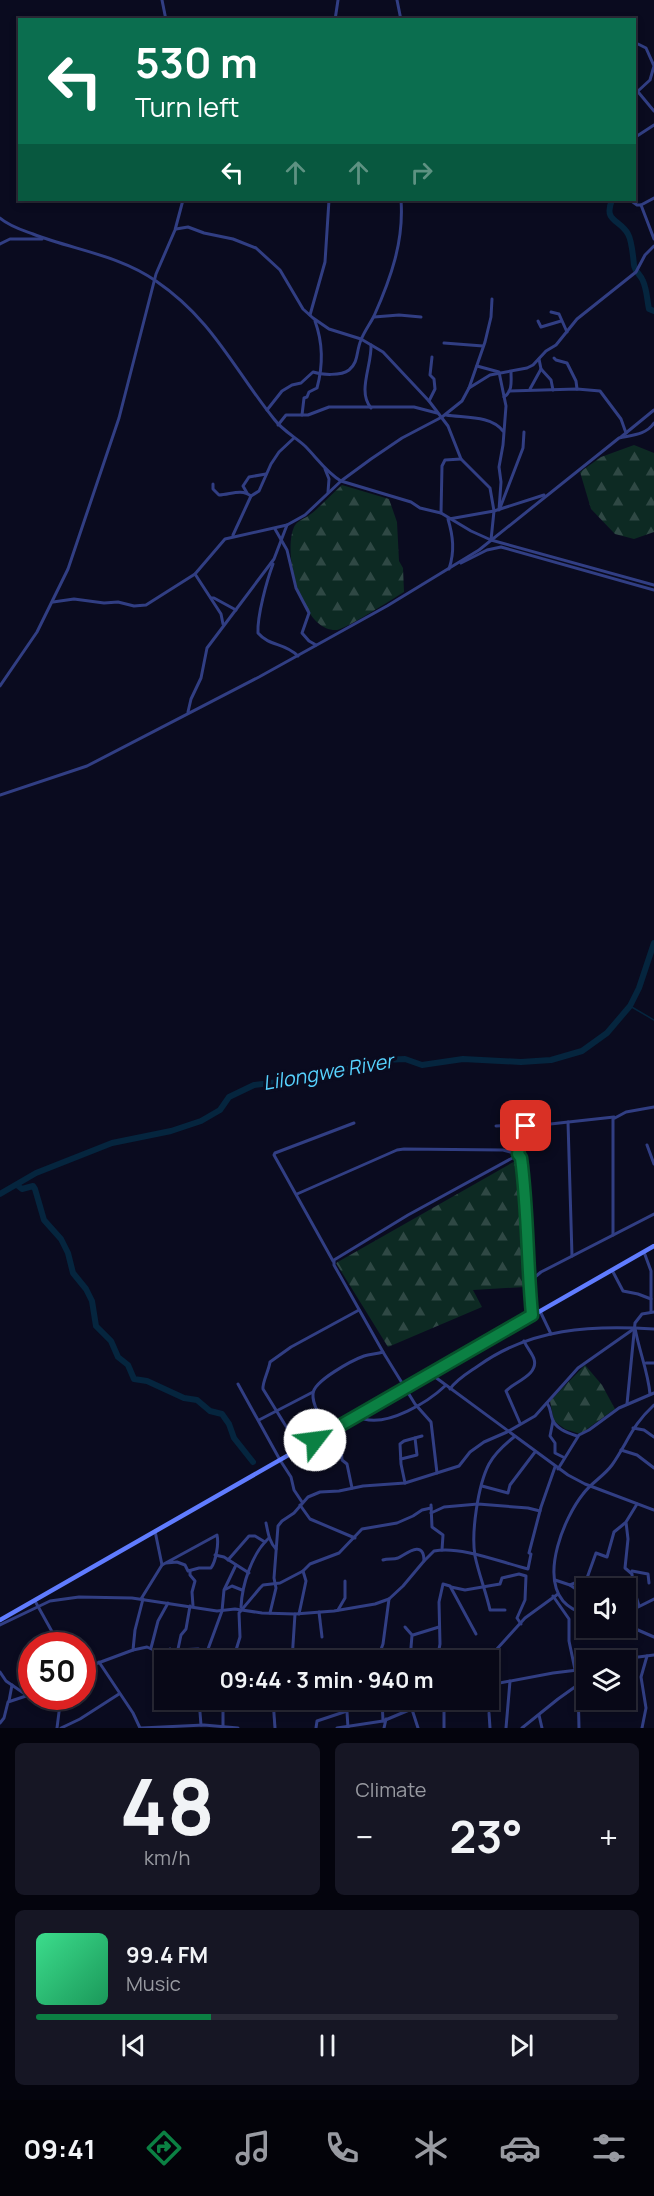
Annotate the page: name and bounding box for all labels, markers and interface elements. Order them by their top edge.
text: 530 m [135,33,258,91]
icon: left [36,42,114,120]
text: Turn left [135,88,239,125]
icon: left [216,156,249,189]
icon: ahead [279,156,312,189]
icon: ahead [342,156,375,189]
icon: right [405,156,438,189]
water label: Lilongwe River [261,1046,398,1096]
pin [500,1100,551,1151]
icon: arrive [509,1109,542,1142]
position arrow [283,1408,347,1472]
map controls [576,1578,636,1710]
button: sound [576,1578,636,1638]
speed limit sign: 50 [18,1632,96,1710]
button: layers [576,1650,636,1710]
text: 09:44 · 3 min · 940 m [219,1665,434,1695]
text: 48 [120,1752,215,1858]
text: Climate [356,1776,427,1803]
text: 23° [450,1805,523,1867]
text: − [356,1814,373,1859]
text: + [599,1814,618,1859]
text: km/h [144,1844,191,1871]
text: 99.4 FM [126,1940,208,1970]
text: Music [126,1970,181,1997]
icon: previous [117,2029,150,2062]
icon: pause [311,2029,344,2062]
icon: next [505,2029,538,2062]
icon: directions [143,2127,185,2169]
icon: music [232,2127,274,2169]
icon: phone [321,2127,363,2169]
icon: climate [410,2127,452,2169]
icon: car [499,2127,541,2169]
icon: filters [588,2127,630,2169]
text: 09:41 [24,2130,96,2167]

